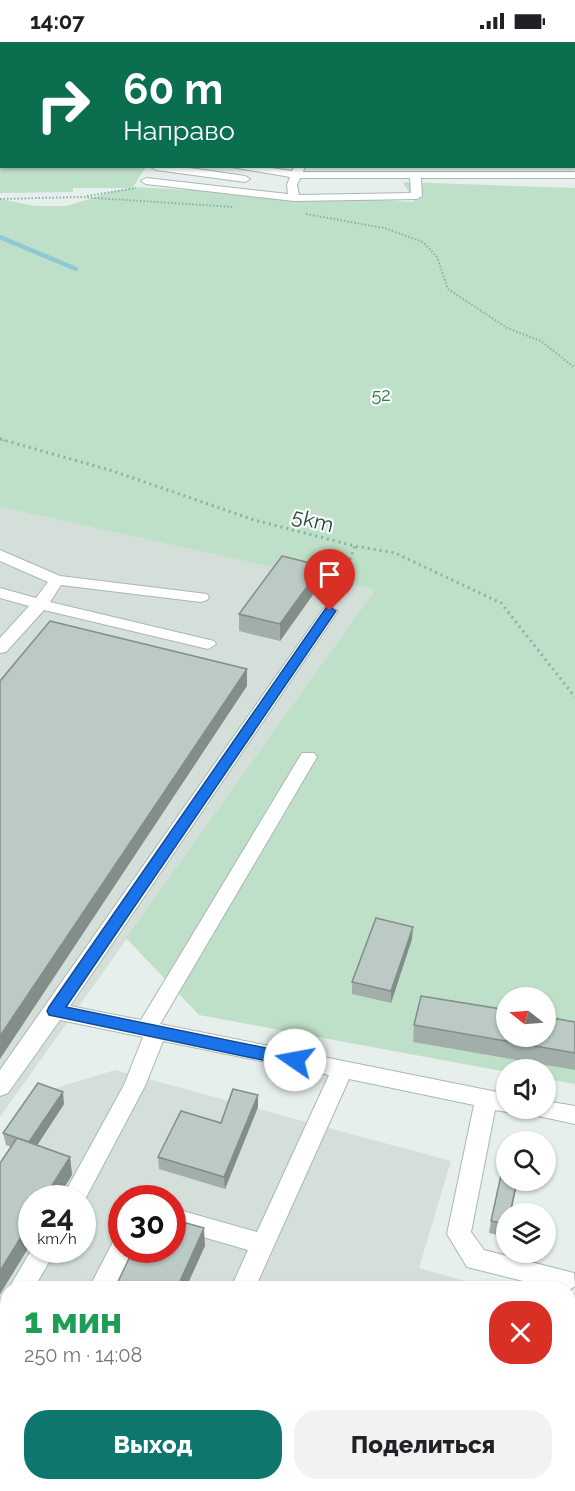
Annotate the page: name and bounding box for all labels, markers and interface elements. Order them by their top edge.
text: 14:07 [30,8,85,34]
text: 60 m [123,65,223,114]
icon: right [24,66,102,144]
text: Направо [123,115,235,146]
park label: 52 [371,384,391,405]
street label: 5km [290,503,336,537]
pin [304,549,355,611]
icon: arrive [313,558,346,591]
north arrow [496,987,556,1047]
map controls [496,987,556,1263]
position arrow [263,1028,327,1092]
button: sound [496,1059,556,1119]
button: search [496,1131,556,1191]
speed limit sign: 30 [108,1185,186,1263]
text: 24 [40,1199,74,1234]
button: layers [496,1203,556,1263]
text: km/h [37,1230,77,1248]
text: 1 мин [24,1299,122,1341]
button: close [489,1301,552,1364]
text: 250 m · 14:08 [24,1343,142,1367]
button: Выход [24,1410,282,1479]
button: Поделиться [294,1410,552,1479]

